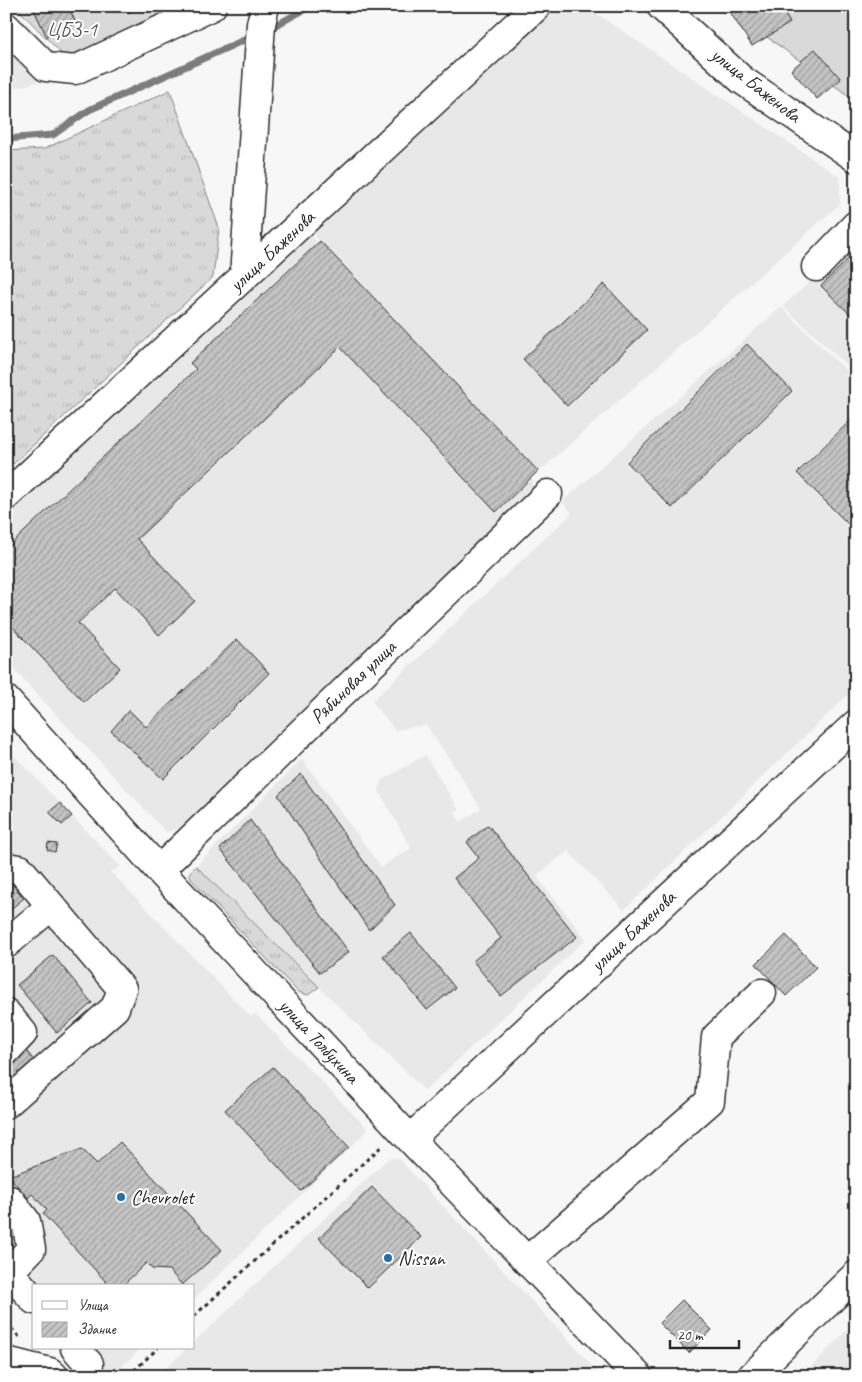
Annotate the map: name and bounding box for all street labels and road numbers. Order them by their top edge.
street label: улица Баженова [705,41,807,129]
street label: улица Баженова [223,204,321,297]
street label: Рябиновая улица [305,634,403,729]
street label: улица Баженова [584,884,682,977]
street label: улица Толбухина [273,993,366,1090]

